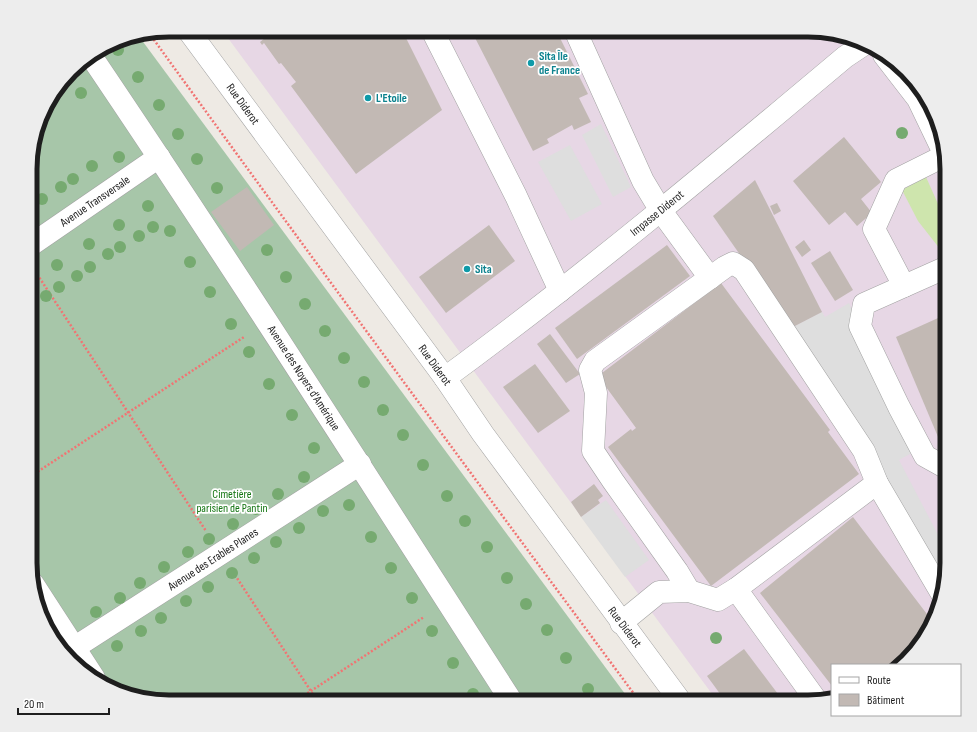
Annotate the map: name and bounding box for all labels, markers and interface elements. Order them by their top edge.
place label: Sita Île de France [539,49,580,78]
marker: Sita Île de France [526,58,536,68]
street label: Rue Diderot [223,81,263,128]
place label: L'Etoile [376,91,407,106]
marker: L'Etoile [363,93,373,103]
street label: Avenue Transversale [57,172,133,231]
street label: Impasse Diderot [627,187,687,240]
place label: Sita [475,262,492,277]
marker: Sita [462,264,472,274]
street label: Avenue des Noyers d'Amérique [263,322,343,434]
street label: Rue Diderot [415,342,455,389]
park label: Cimetière parisien de Pantin [196,487,268,516]
street label: Avenue des Erables Planes [165,525,261,595]
street label: Rue Diderot [604,604,645,651]
legend [831,664,961,716]
text: Route [867,673,891,688]
scale bar [18,690,109,716]
text: Bâtiment [867,693,905,708]
text: 20 m [24,697,44,712]

